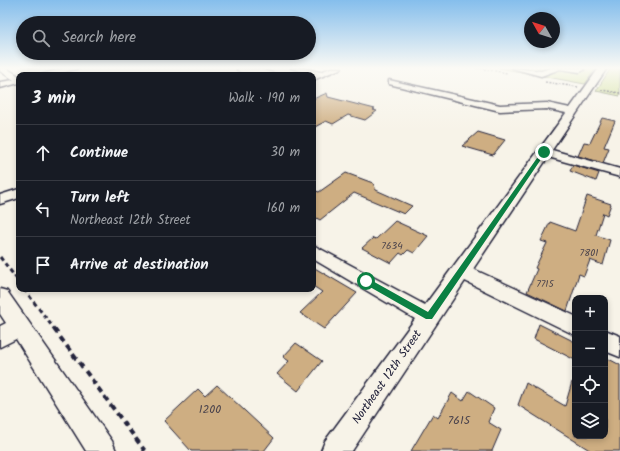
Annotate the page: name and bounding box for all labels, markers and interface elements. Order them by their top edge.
north arrow [524,12,560,48]
search box [16,16,316,60]
text: Search here [62,26,136,50]
icon: search [30,27,52,49]
text: 3 min [32,85,76,112]
text: Walk · 190 m [228,88,300,109]
text: Continue [70,141,128,165]
icon: ahead [32,142,54,164]
text: 30 m [271,142,300,163]
route end [535,143,553,161]
text: Turn left [70,186,130,210]
icon: left [32,198,54,220]
text: 160 m [267,198,300,219]
text: Northeast 12th Street [70,210,191,231]
house number: 7634 [381,238,403,254]
house number: 7801 [580,245,598,261]
text: Arrive at destination [70,253,209,277]
icon: arrive [32,254,54,276]
route start [357,272,375,290]
house number: 7715 [536,276,554,292]
map controls [572,295,608,439]
button: + [572,295,608,331]
street label: Northeast 12th Street [347,326,427,428]
button: − [572,331,608,367]
button: locate [572,367,608,403]
house number: 1200 [199,400,221,419]
button: layers [572,403,608,439]
house number: 7615 [448,411,472,430]

